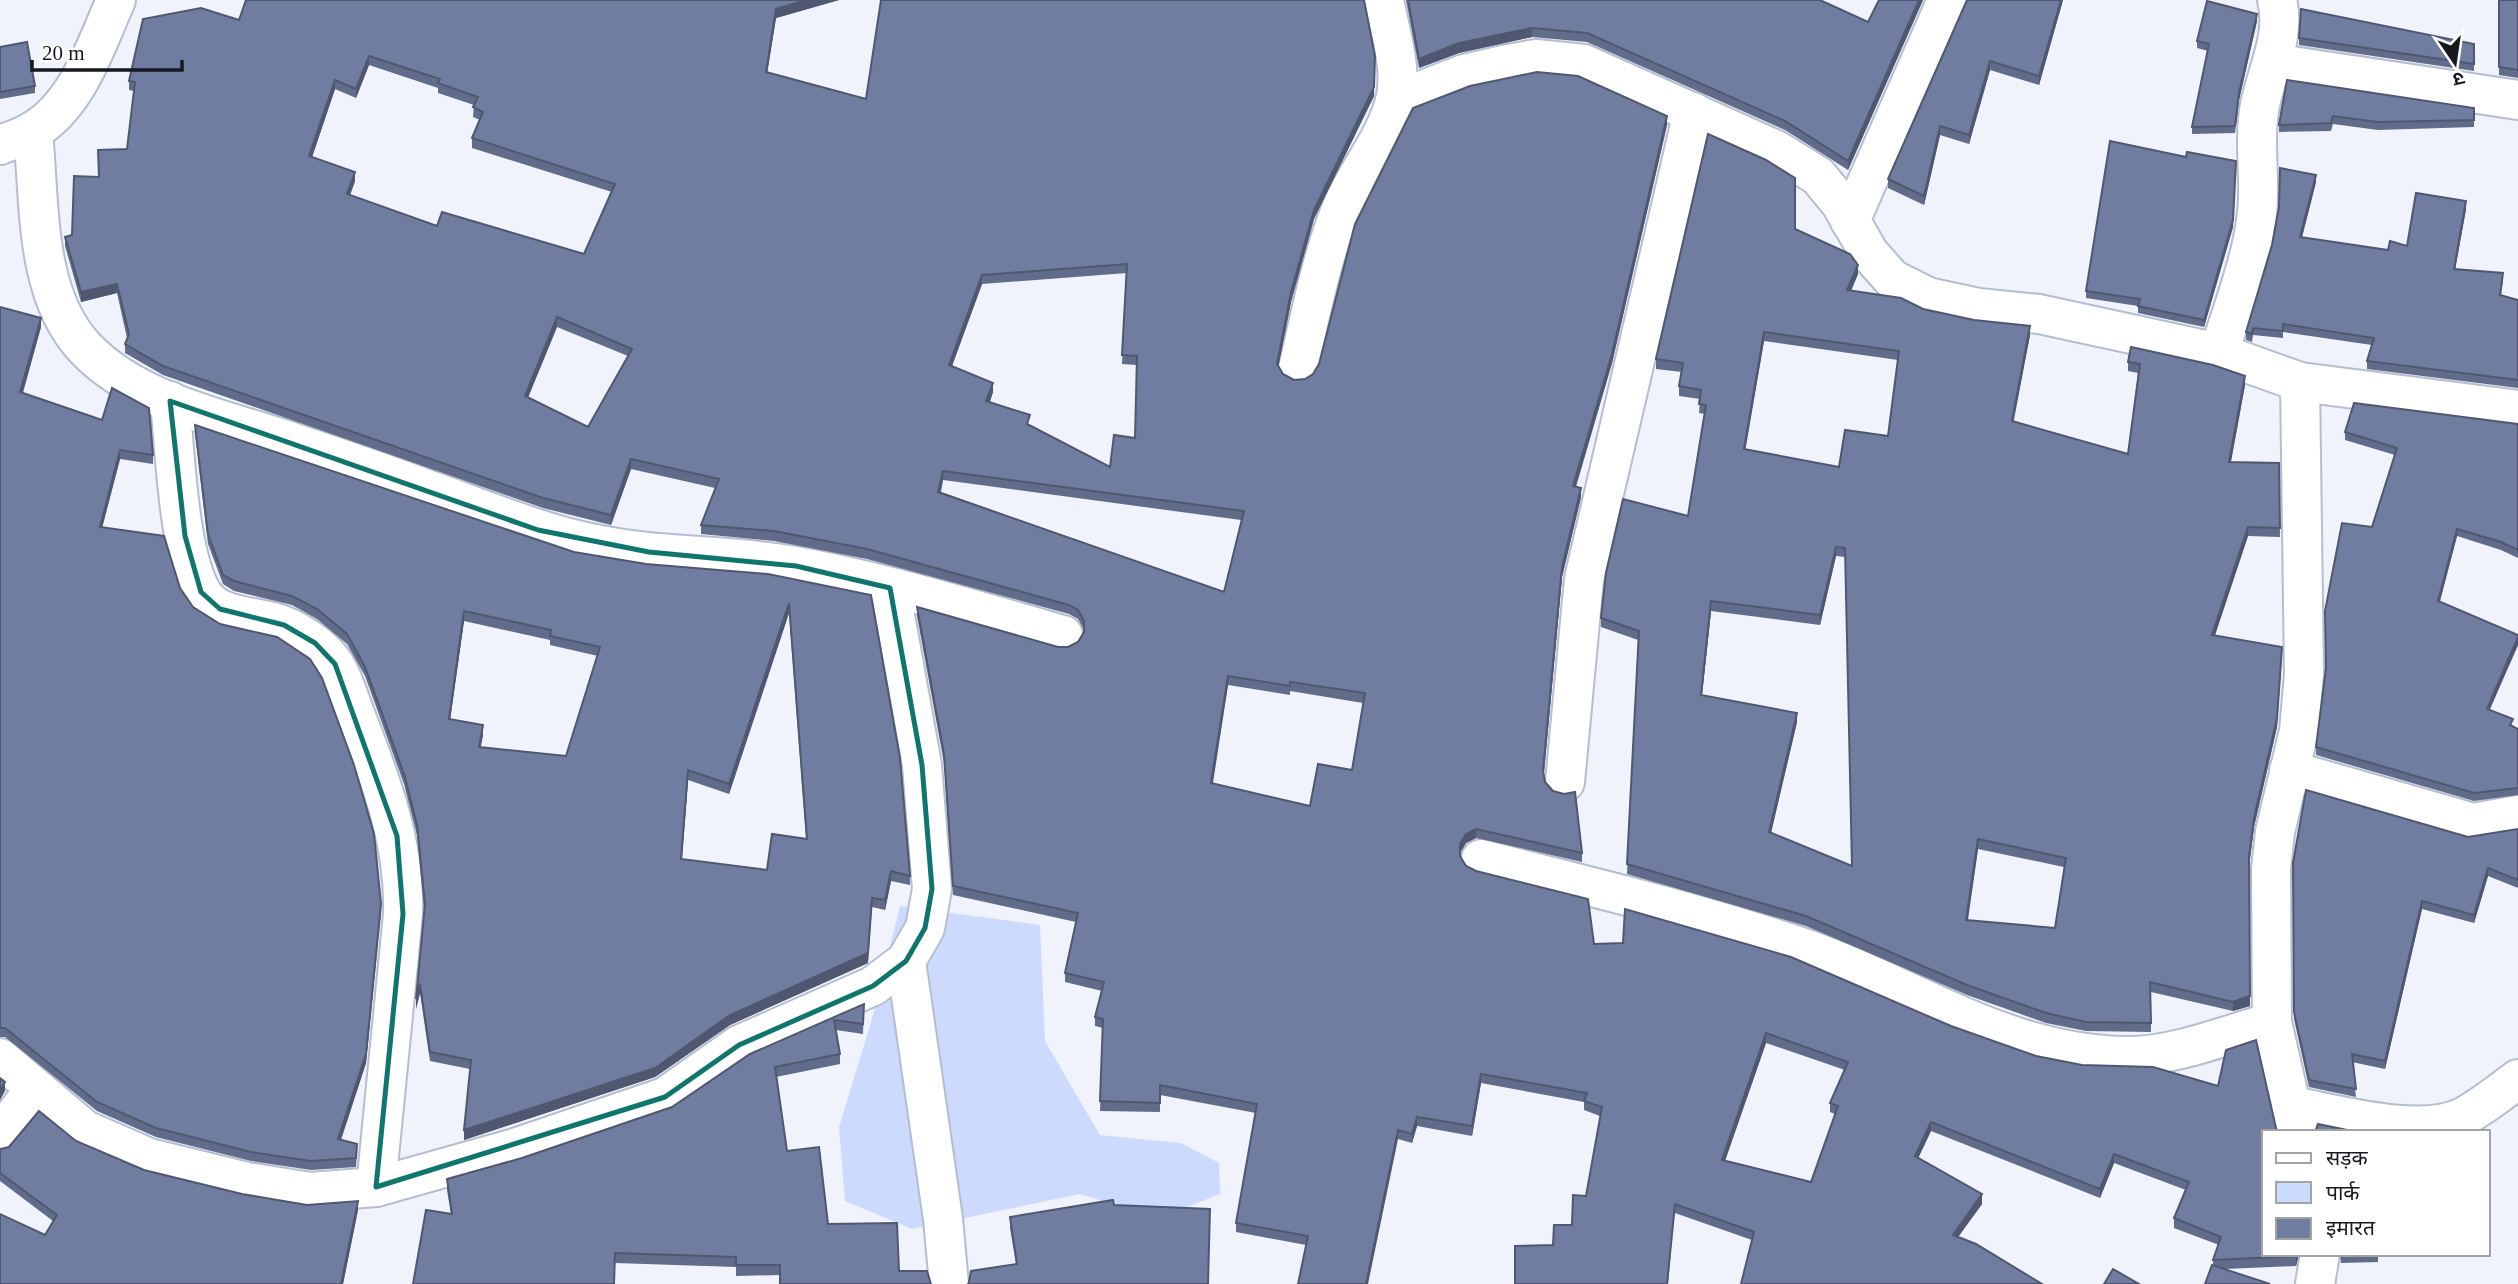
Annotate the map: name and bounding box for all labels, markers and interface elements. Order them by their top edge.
scale bar [32,28,182,72]
north arrow [2420,28,2490,98]
text: 20 m [42,41,85,65]
text: उ [2450,68,2466,91]
legend [2262,1130,2490,1256]
text: सड़क [2326,1146,2368,1170]
text: पार्क [2326,1181,2360,1205]
text: इमारत [2326,1216,2376,1240]

